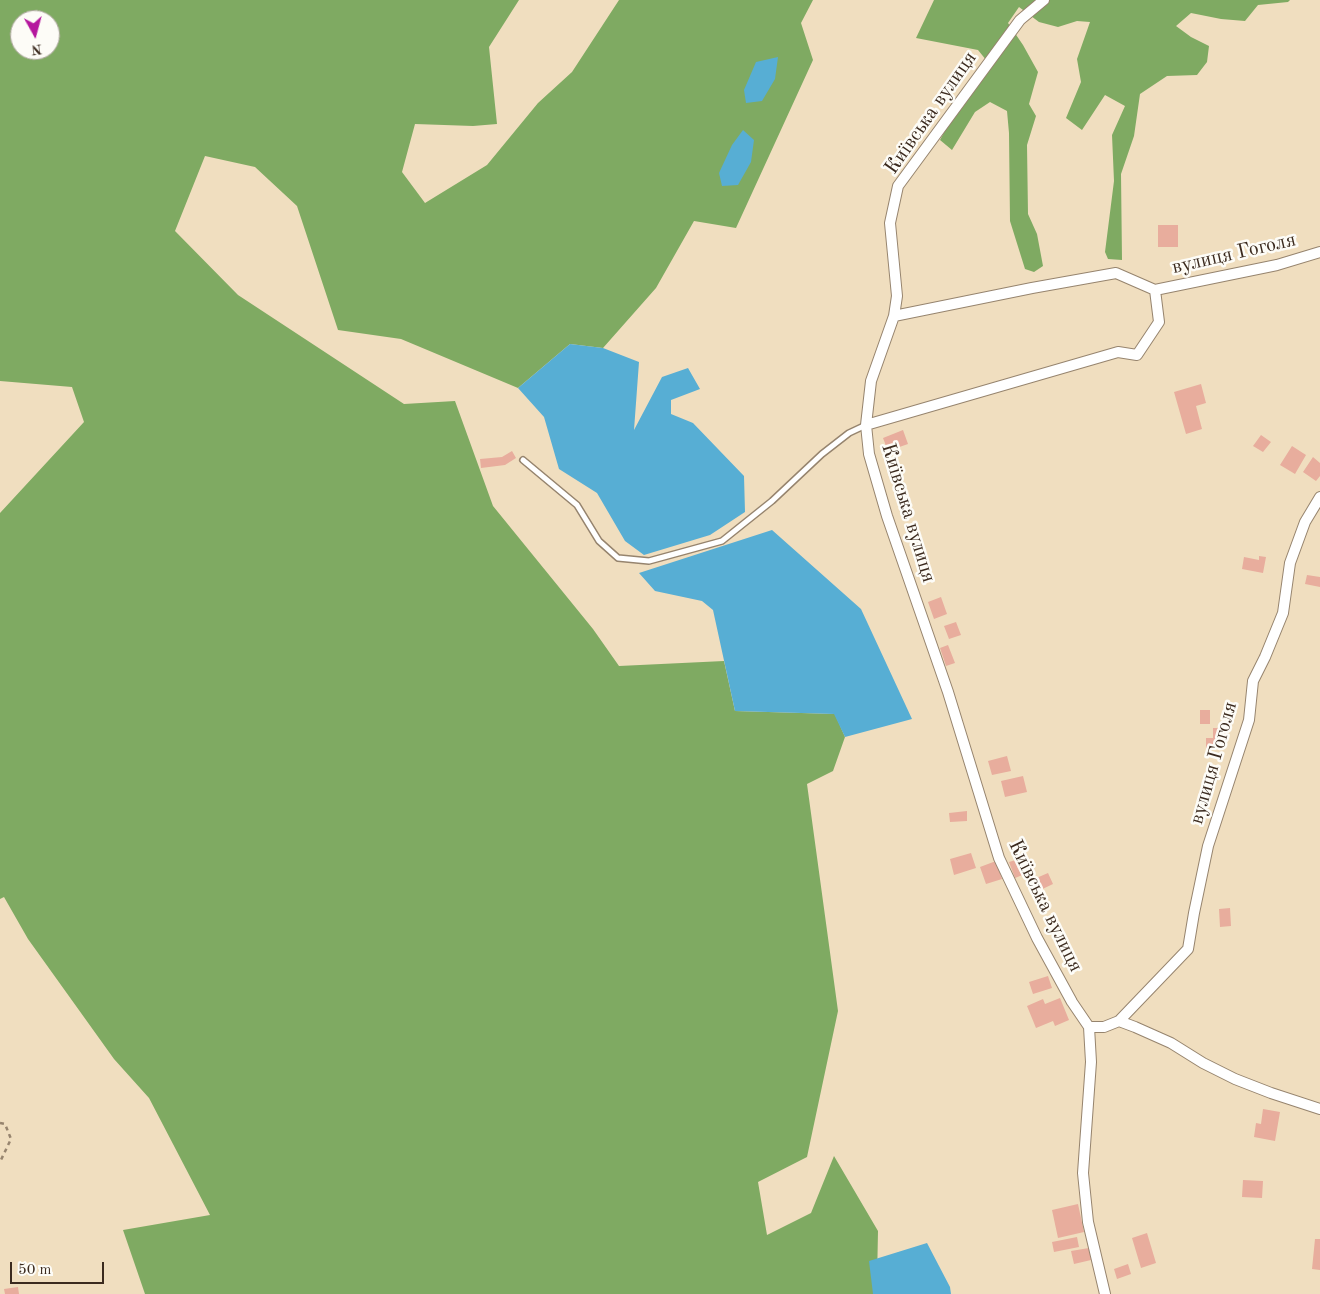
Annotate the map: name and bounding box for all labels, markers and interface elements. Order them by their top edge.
north arrow [10,10,60,60]
text: N [31,41,43,56]
street label: Київська вулиця [880,47,982,179]
street label: вулиця Гоголя [1170,228,1298,280]
street label: Київська вулиця [875,440,941,586]
street label: вулиця Гоголя [1185,699,1243,827]
street label: Київська вулиця [1003,836,1087,976]
scale bar [12,1252,106,1284]
text: 50 m [18,1263,52,1278]

